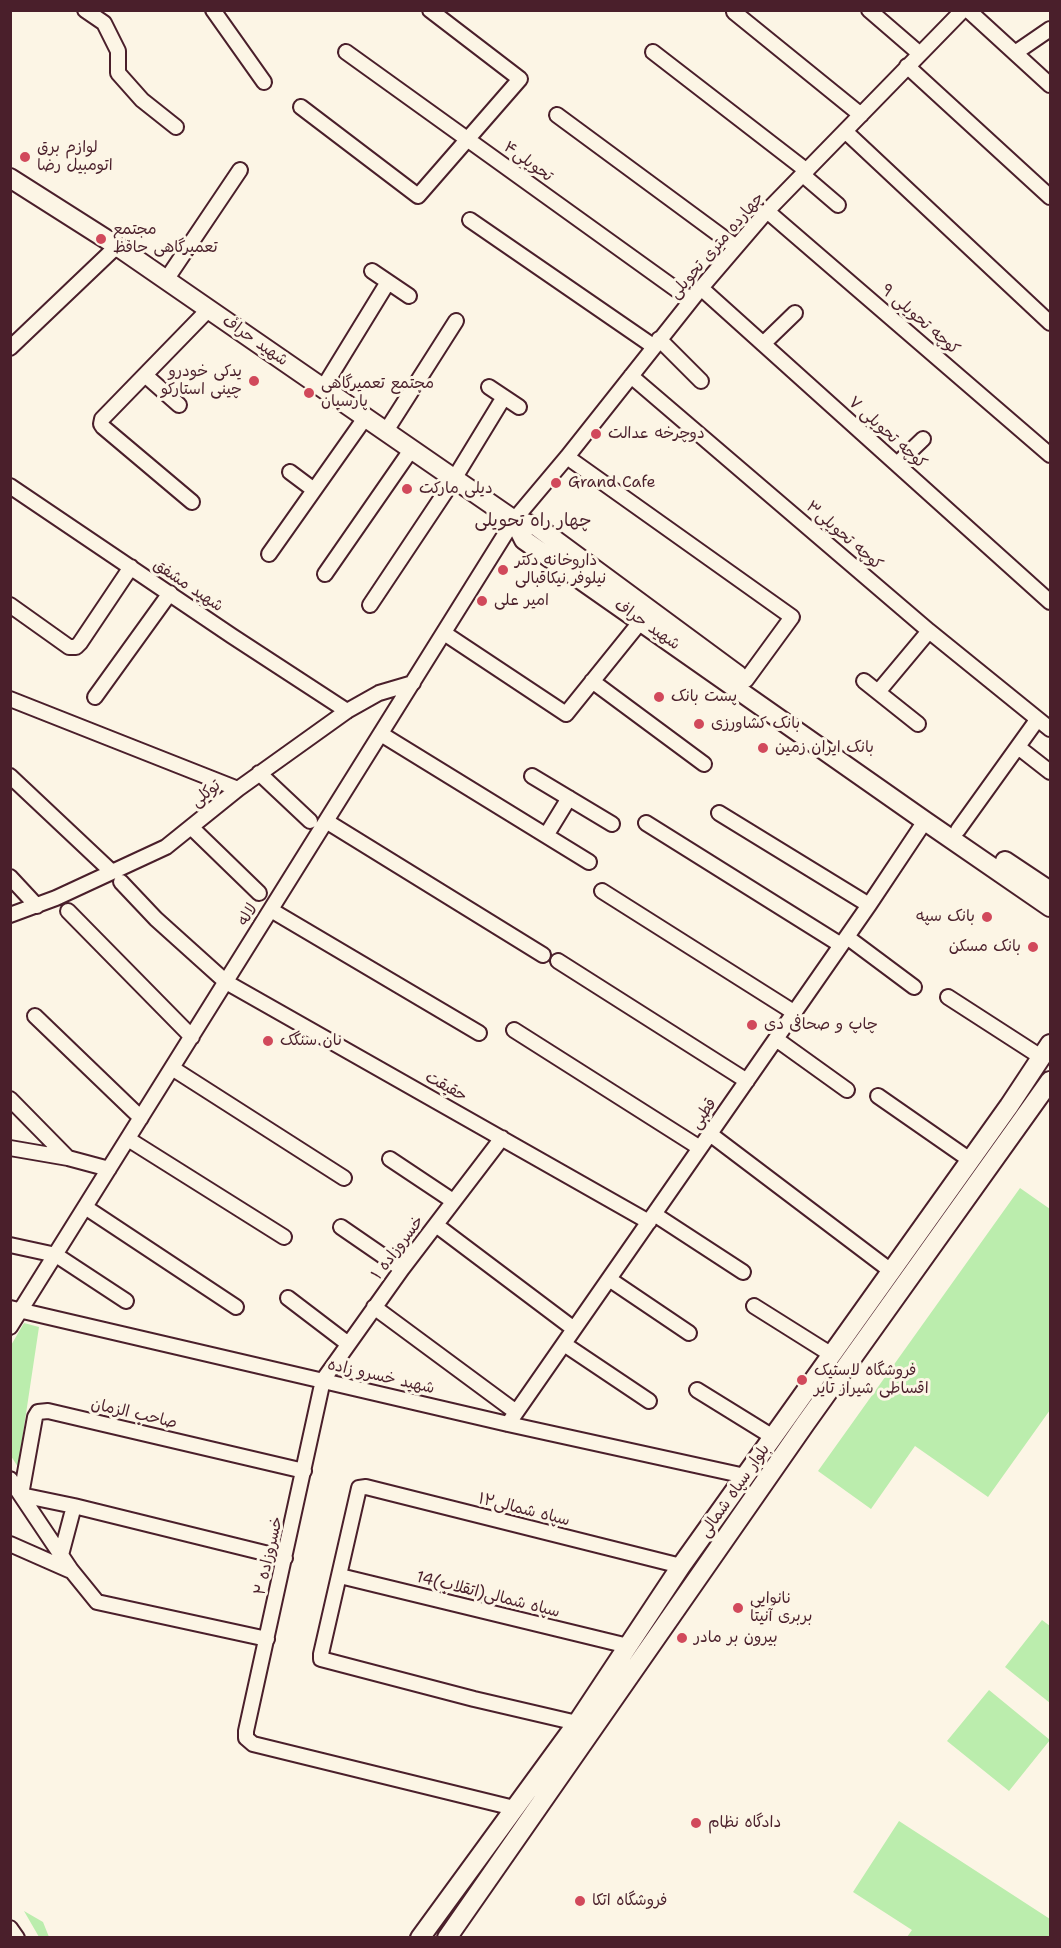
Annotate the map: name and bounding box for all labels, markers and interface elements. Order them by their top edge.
place label: لوازم برق اتومبیل رضا [37,138,113,176]
street label: تحویلی۴ [500,138,556,186]
marker: لوازم برق اتومبیل رضا [18,150,32,164]
street label: چهارده متری تحویلی [666,189,768,303]
place label: مجتمع تعمیرگاهی حافظ [113,220,218,258]
marker: مجتمع تعمیرگاهی حافظ [94,232,108,246]
street label: کوچه تحویلی ۹ [877,281,963,359]
street label: شهید حراف [218,311,292,371]
place label: یدکی خودرو چینی استارکو [161,362,242,400]
marker: یدکی خودرو چینی استارکو [247,374,261,388]
place label: مجتمع تعمیرگاهی پارسیان [321,374,434,412]
marker: مجتمع تعمیرگاهی پارسیان [302,386,316,400]
street label: کوچه تحویلی ۷ [844,393,930,473]
place label: دوچرخه عدالت [608,424,705,444]
marker: دوچرخه عدالت [589,427,603,441]
place label: Grand Cafe [568,473,656,493]
marker: Grand Cafe [549,476,563,490]
place label: دیلی مارکت [419,479,493,499]
marker: دیلی مارکت [400,482,414,496]
street label: کوچه تحویلی۳ [802,497,886,575]
district label: چهار راه تحویلی [474,510,592,532]
place label: داروخانه دکتر نیلوفر نیکاقبالی [515,551,606,589]
street label: شهید مشفق [149,556,227,616]
marker: داروخانه دکتر نیلوفر نیکاقبالی [496,563,510,577]
place label: امیر علی [494,591,549,611]
marker: امیر علی [475,594,489,608]
street label: شهید حراف [610,595,684,655]
place label: پست بانک [671,687,737,707]
marker: پست بانک [652,690,666,704]
place label: بانک کشاورزی [711,714,800,734]
marker: بانک کشاورزی [692,717,706,731]
place label: بانک ایران زمین [775,738,874,758]
marker: بانک ایران زمین [756,741,770,755]
street label: توکلی [187,776,225,812]
street label: لاله [234,900,262,930]
place label: بانک سپه [916,907,975,927]
marker: بانک سپه [980,910,994,924]
place label: بانک مسکن [949,937,1021,957]
marker: بانک مسکن [1026,940,1040,954]
place label: چاپ و صحافی دی [764,1015,878,1035]
marker: چاپ و صحافی دی [745,1018,759,1032]
place label: نان سنگک [280,1031,342,1051]
marker: نان سنگک [261,1034,275,1048]
street label: حقیقت [422,1068,470,1106]
street label: قطبی [687,1095,721,1133]
street label: خسروزاده ۱ [368,1212,428,1284]
street label: شهید خسرو زاده [325,1355,437,1399]
place label: فروشگاه لاستیک اقساطی شیراز تایر [814,1361,929,1399]
marker: فروشگاه لاستیک اقساطی شیراز تایر [795,1373,809,1387]
street label: صاحب الزمان [89,1395,179,1433]
street label: بلوار سپاه شمالی [696,1441,774,1541]
street label: سپاه شمالی۱۲ [476,1489,572,1531]
street label: خسروزاده ۲ [251,1515,287,1597]
street label: 14سپاه شمالی(اتقلاب) [414,1568,562,1622]
place label: نانوایی بربری آنیتا [750,1589,812,1627]
marker: نانوایی بربری آنیتا [731,1601,745,1615]
place label: بیرون بر مادر [694,1628,778,1648]
marker: بیرون بر مادر [675,1631,689,1645]
place label: دادگاه نظام [708,1813,781,1833]
marker: دادگاه نظام [689,1816,703,1830]
place label: فروشگاه اتکا [592,1891,667,1911]
marker: فروشگاه اتکا [573,1894,587,1908]

